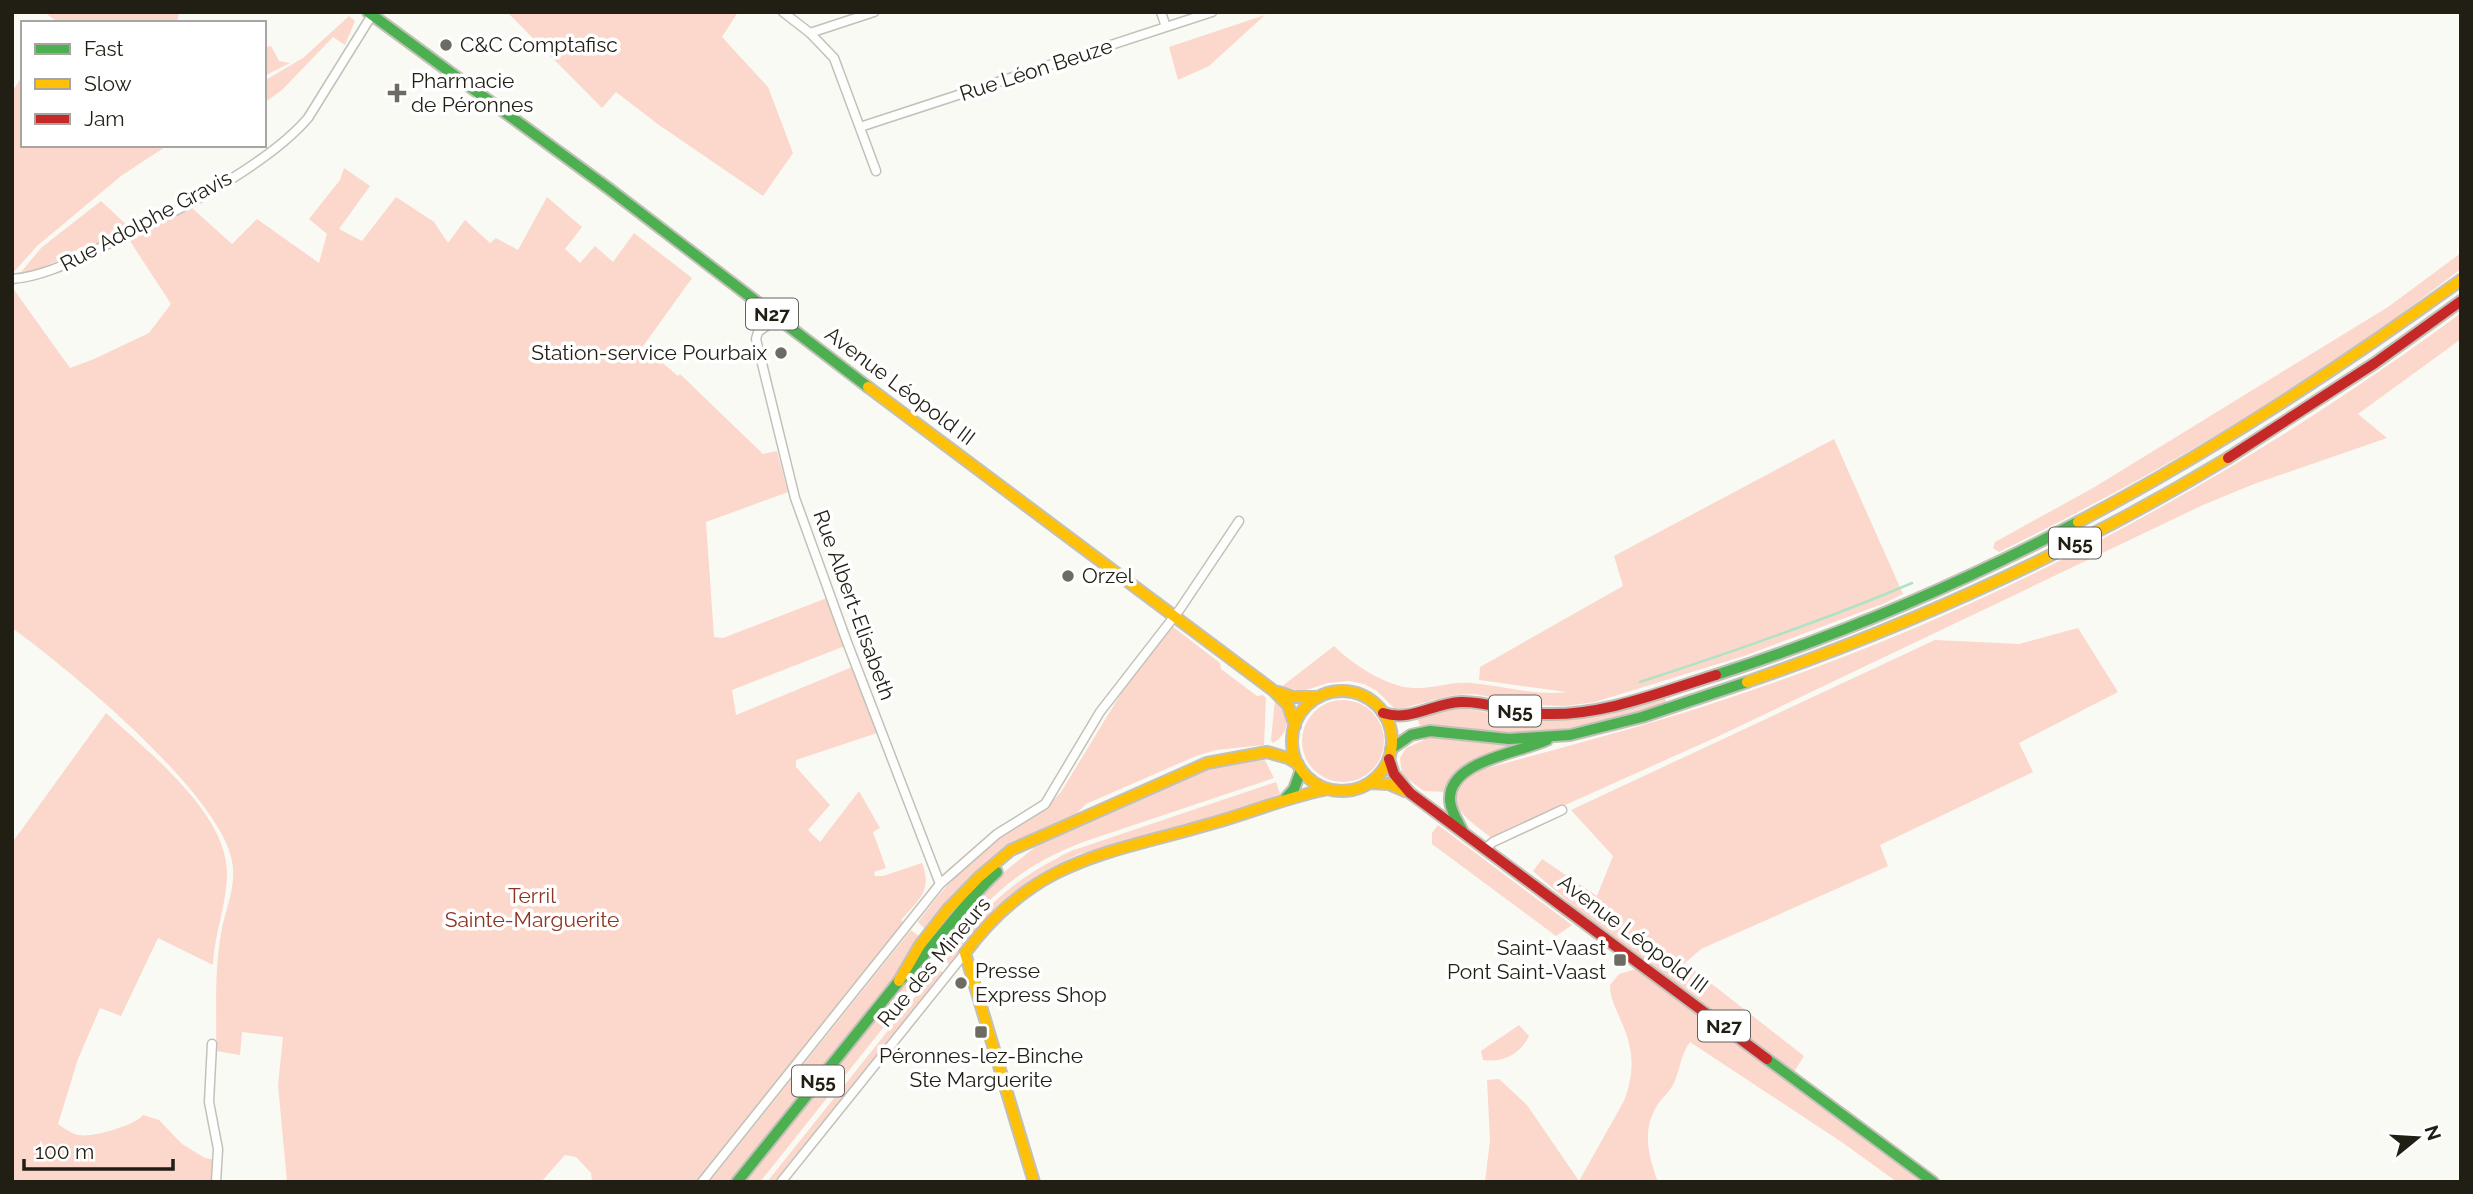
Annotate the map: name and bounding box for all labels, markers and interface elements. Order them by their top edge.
legend [21,21,266,147]
place label: C&C Comptafisc [460,32,618,57]
street label: Rue Léon Beuze [956,33,1115,106]
text: Fast [84,36,124,61]
marker: C&C Comptafisc [438,37,454,53]
place label: Pharmacie de Péronnes [411,68,533,117]
text: Slow [84,71,132,96]
marker: Pharmacie de Péronnes [389,85,405,101]
text: Jam [84,106,125,131]
street label: Rue Adolphe Gravis [56,165,236,276]
road number: N27 [746,298,798,330]
street label: Avenue Léopold III [820,321,980,450]
place label: Station-service Pourbaix [531,340,767,365]
marker: Station-service Pourbaix [773,345,789,361]
street label: Rue Albert-Elisabeth [808,506,901,703]
road number: N55 [2049,528,2101,558]
place label: Orzel [1082,563,1133,588]
marker: Orzel [1060,568,1076,584]
road number: N55 [1489,696,1541,726]
street label: Avenue Léopold III [1553,869,1713,998]
park label: Terril Sainte-Marguerite [445,883,619,932]
street label: Rue des Mineurs [872,892,995,1032]
place label: Saint-Vaast Pont Saint-Vaast [1447,935,1606,984]
marker: Saint-Vaast Pont Saint-Vaast [1612,952,1628,968]
place label: Presse Express Shop [975,958,1107,1007]
marker: Presse Express Shop [953,975,969,991]
road number: N27 [1698,1010,1750,1042]
marker: Péronnes-lez-Binche Ste Marguerite [973,1024,989,1040]
place label: Péronnes-lez-Binche Ste Marguerite [879,1043,1083,1092]
road number: N55 [792,1065,844,1096]
north arrow [2382,1103,2452,1173]
text: N [2420,1122,2446,1143]
scale bar [24,1128,173,1172]
text: 100 m [35,1139,94,1164]

